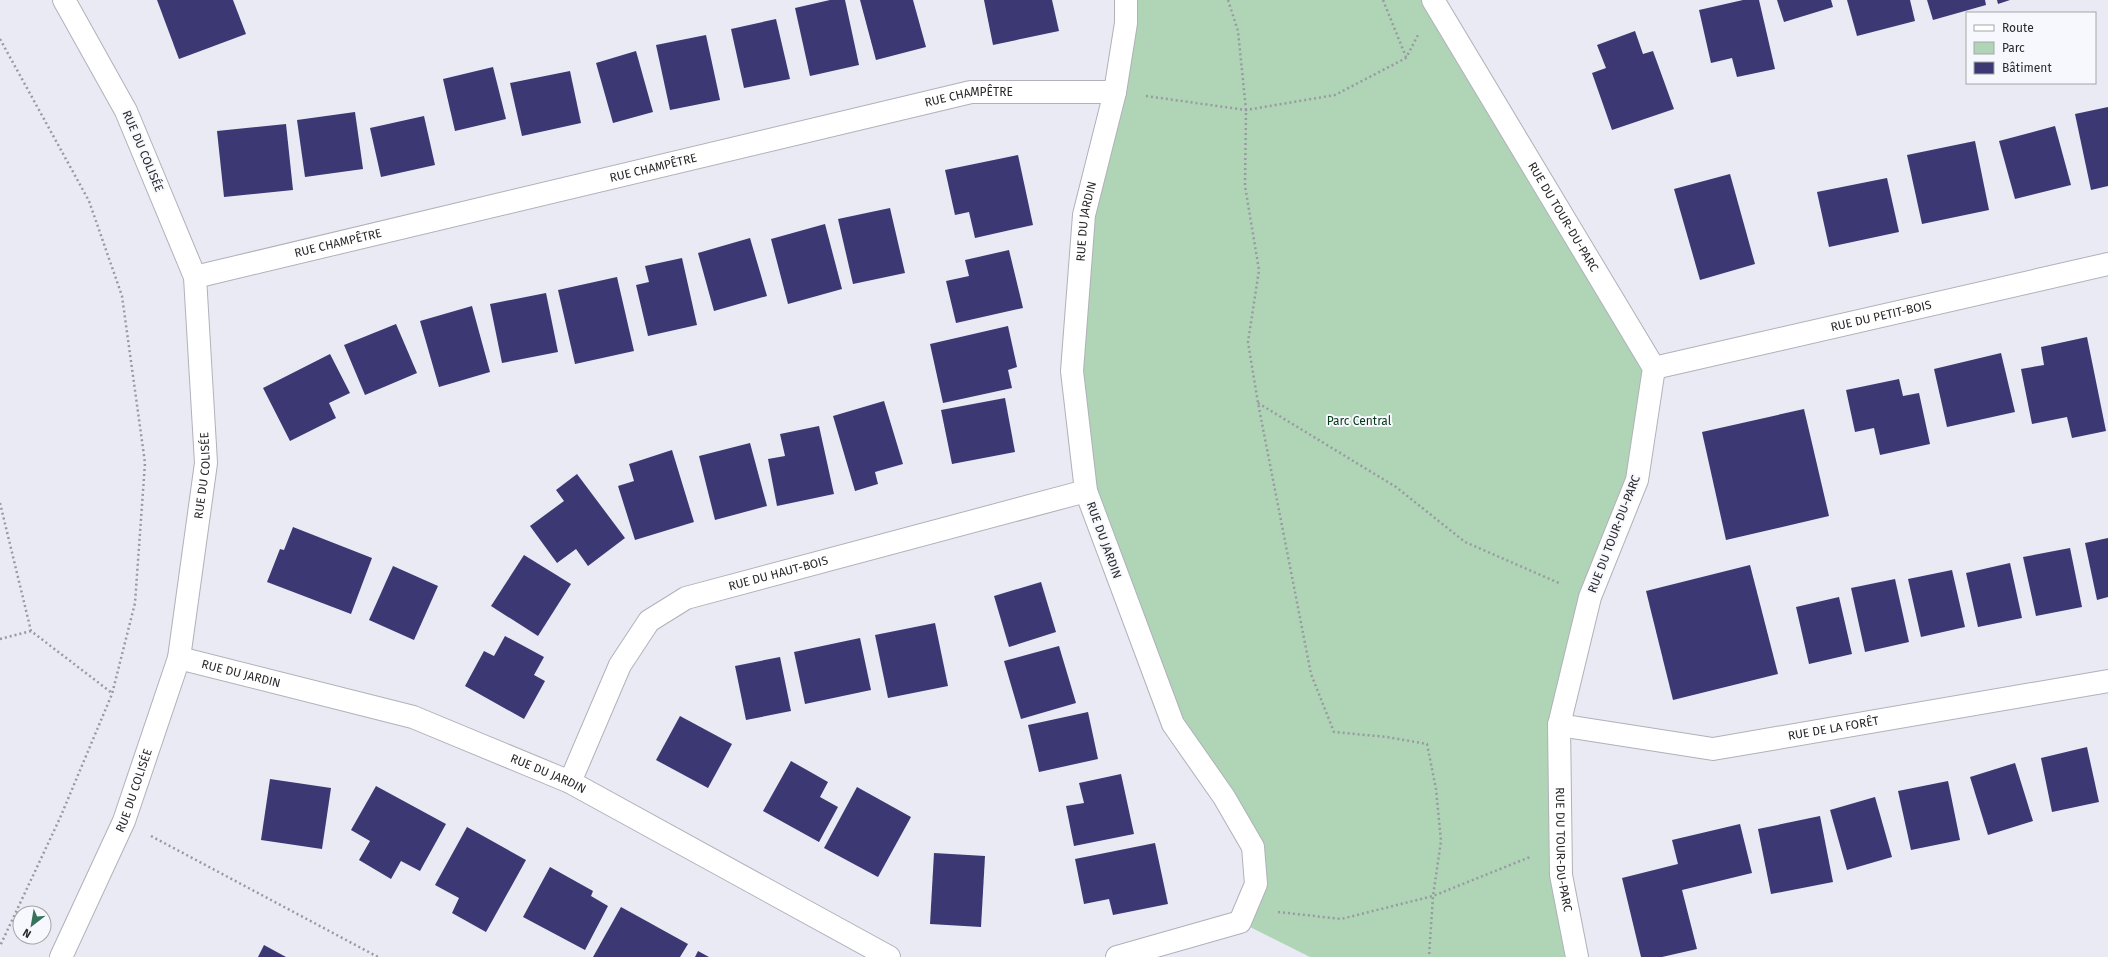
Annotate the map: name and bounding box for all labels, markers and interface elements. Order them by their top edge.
legend [1966,12,2096,84]
text: Route [2002,21,2034,35]
text: Parc [2002,41,2025,55]
text: Bâtiment [2002,61,2052,75]
street label: RUE CHAMPÊTRE [923,84,1013,110]
street label: RUE DU COLISÉE [120,108,167,194]
street label: RUE CHAMPÊTRE [608,151,698,185]
street label: RUE DU TOUR-DU-PARC [1525,160,1602,274]
street label: RUE DU JARDIN [1073,180,1099,262]
street label: RUE CHAMPÊTRE [293,226,383,260]
street label: RUE DU PETIT-BOIS [1829,298,1933,334]
park label: Parc Central [1327,414,1392,428]
street label: RUE DU COLISÉE [191,432,213,520]
street label: RUE DU TOUR-DU-PARC [1585,473,1643,595]
street label: RUE DU JARDIN [1084,500,1124,580]
street label: RUE DU HAUT-BOIS [727,553,830,593]
street label: RUE DU JARDIN [200,657,282,690]
street label: RUE DE LA FORÊT [1787,713,1881,743]
street label: RUE DU COLISÉE [113,747,155,834]
street label: RUE DU JARDIN [508,751,588,796]
street label: RUE DU TOUR-DU-PARC [1553,787,1575,913]
north arrow [12,905,52,945]
text: N [21,926,34,941]

